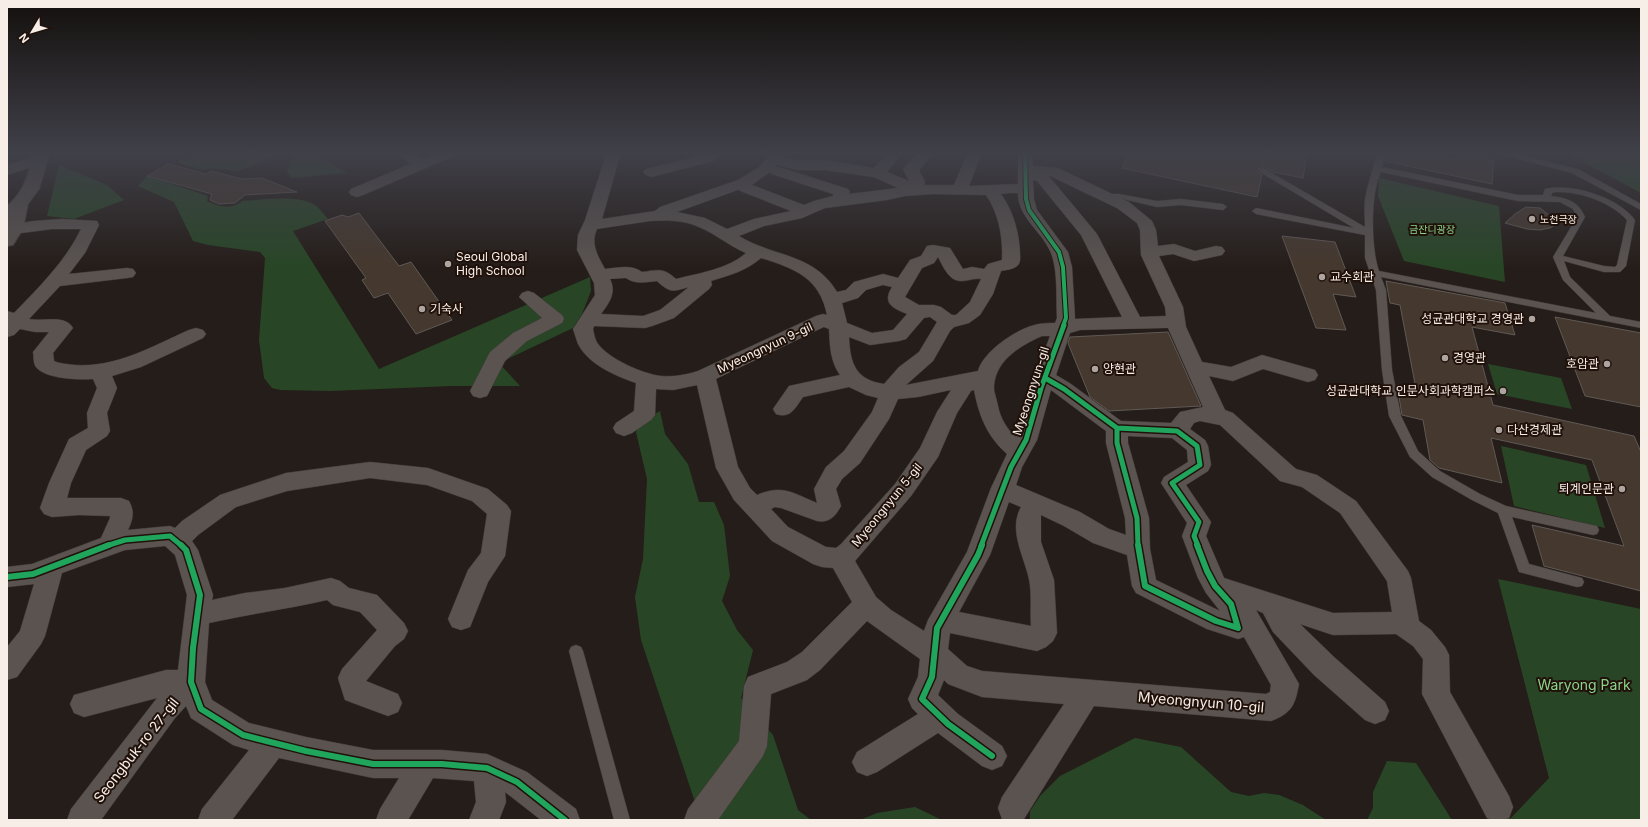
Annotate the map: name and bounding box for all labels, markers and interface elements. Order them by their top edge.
north arrow [12,12,52,52]
text: N [16,31,32,46]
place label: 노천극장 [1540,213,1577,225]
marker: 노천극장 [1527,214,1537,224]
park label: 금잔디광장 [1409,223,1455,235]
place label: Seoul Global High School [456,249,527,278]
marker: Seoul Global High School [443,259,453,269]
place label: 교수회관 [1330,269,1374,284]
marker: 교수회관 [1317,272,1327,282]
place label: 기숙사 [430,301,463,316]
marker: 기숙사 [417,304,427,314]
place label: 성균관대학교 경영관 [1421,311,1524,326]
marker: 성균관대학교 경영관 [1527,314,1537,324]
street label: Myeongnyun 9-gil [715,319,815,376]
street label: Myeongnyun-gil [1009,344,1052,437]
place label: 경영관 [1453,350,1486,365]
marker: 경영관 [1440,353,1450,363]
place label: 호암관 [1566,356,1599,371]
marker: 호암관 [1602,359,1612,369]
place label: 양현관 [1103,361,1136,376]
marker: 양현관 [1090,364,1100,374]
place label: 성균관대학교 인문사회과학캠퍼스 [1326,383,1495,398]
marker: 성균관대학교 인문사회과학캠퍼스 [1498,386,1508,396]
place label: 다산경제관 [1507,422,1562,437]
marker: 다산경제관 [1494,425,1504,435]
street label: Myeongnyun 5-gil [848,460,925,550]
place label: 퇴계인문관 [1559,481,1614,496]
marker: 퇴계인문관 [1617,484,1627,494]
park label: Waryong Park [1537,676,1631,693]
street label: Myeongnyun 10-gil [1137,688,1265,715]
street label: Seongbuk-ro 27-gil [89,694,182,806]

